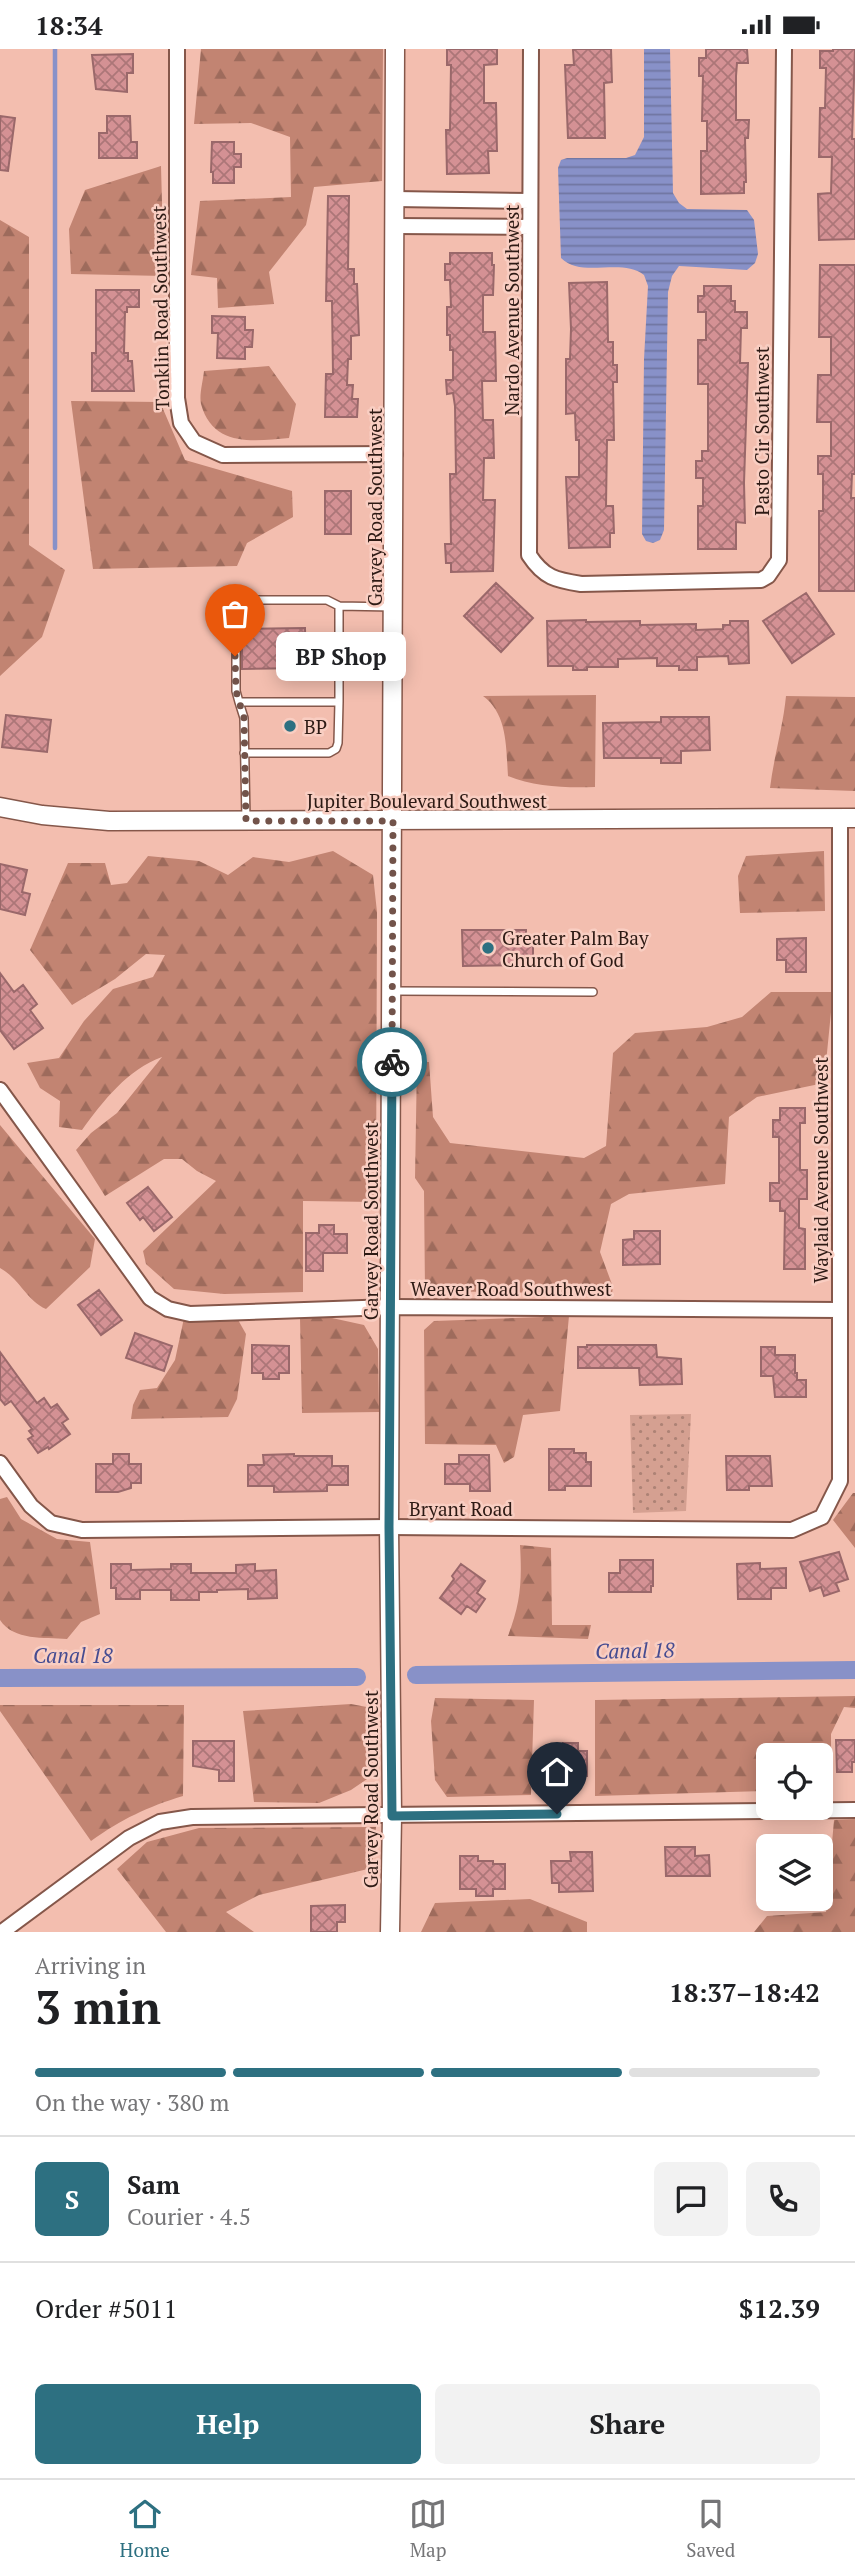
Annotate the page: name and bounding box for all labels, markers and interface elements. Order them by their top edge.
text: 18:34 [35,8,103,42]
street label: Nardo Avenue Southwest [499,204,524,416]
street label: Tonklin Road Southwest [146,205,174,411]
street label: Pasto Cir Southwest [749,346,774,516]
street label: Garvey Road Southwest [362,408,387,606]
pin [205,584,265,656]
icon: bag [216,595,254,633]
callout: BP Shop [277,631,406,681]
text: BP Shop [295,641,387,672]
place label: BP [304,714,327,739]
marker: BP [282,718,298,734]
street label: Jupiter Boulevard Southwest [307,788,547,813]
place label: Greater Palm Bay Church of God [502,925,649,972]
marker: Greater Palm Bay Church of God [480,940,496,956]
courier [357,1027,427,1097]
icon: bike [373,1043,411,1081]
street label: Waylaid Avenue Southwest [808,1057,833,1283]
street label: Garvey Road Southwest [358,1122,383,1320]
street label: Weaver Road Southwest [410,1276,612,1301]
street label: Bryant Road [409,1496,513,1521]
water label: Canal 18 [595,1635,675,1665]
water label: Canal 18 [33,1641,113,1669]
street label: Garvey Road Southwest [358,1690,383,1888]
pin [527,1742,587,1814]
map controls [756,1743,833,1911]
button: locate [756,1743,833,1820]
icon: home [538,1753,576,1791]
button: layers [756,1834,833,1911]
text: Arriving in [35,1950,146,1981]
text: 18:37–18:42 [669,1975,820,2009]
text: 3 min [35,1976,161,2037]
text: On the way · 380 m [35,2087,229,2118]
button: chat [654,2162,728,2236]
button: phone [746,2162,820,2236]
text: Sam [127,2167,180,2201]
text: S [65,2182,79,2216]
text: Courier · 4.5 [127,2201,251,2232]
text: Order #5011 [35,2291,177,2325]
text: $12.39 [739,2291,820,2325]
button: Help [35,2384,421,2464]
button: Share [435,2384,820,2464]
tab: Home [120,2495,170,2562]
tab: Map [409,2495,447,2562]
tab: Saved [686,2495,735,2562]

